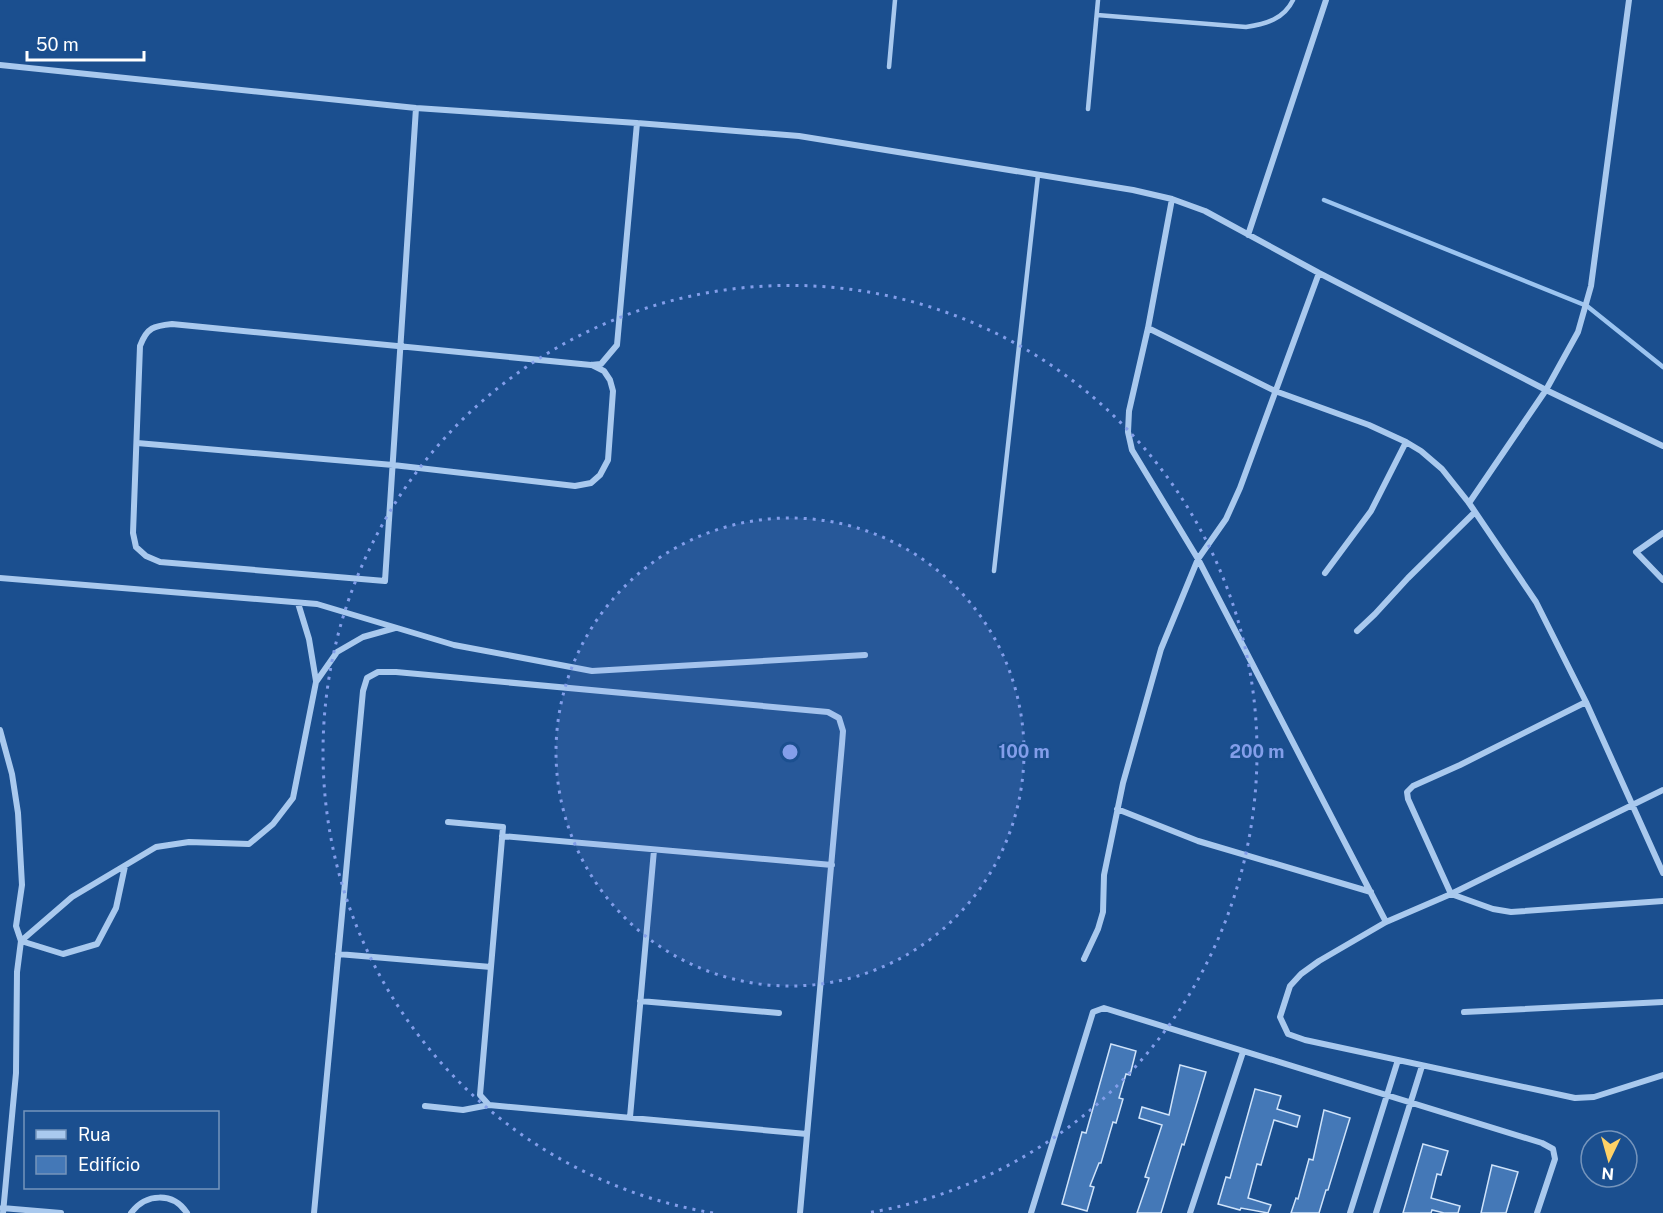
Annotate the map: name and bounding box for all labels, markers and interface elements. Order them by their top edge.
scale bar [27,24,144,62]
text: 50 m [36,34,79,55]
text: 100 m [998,741,1050,762]
text: 200 m [1230,741,1284,762]
centre of rings [780,742,800,762]
legend [24,1111,219,1189]
text: Rua [78,1124,110,1145]
north arrow [1579,1129,1639,1189]
text: Edifício [78,1154,140,1175]
text: N [1601,1163,1615,1183]

